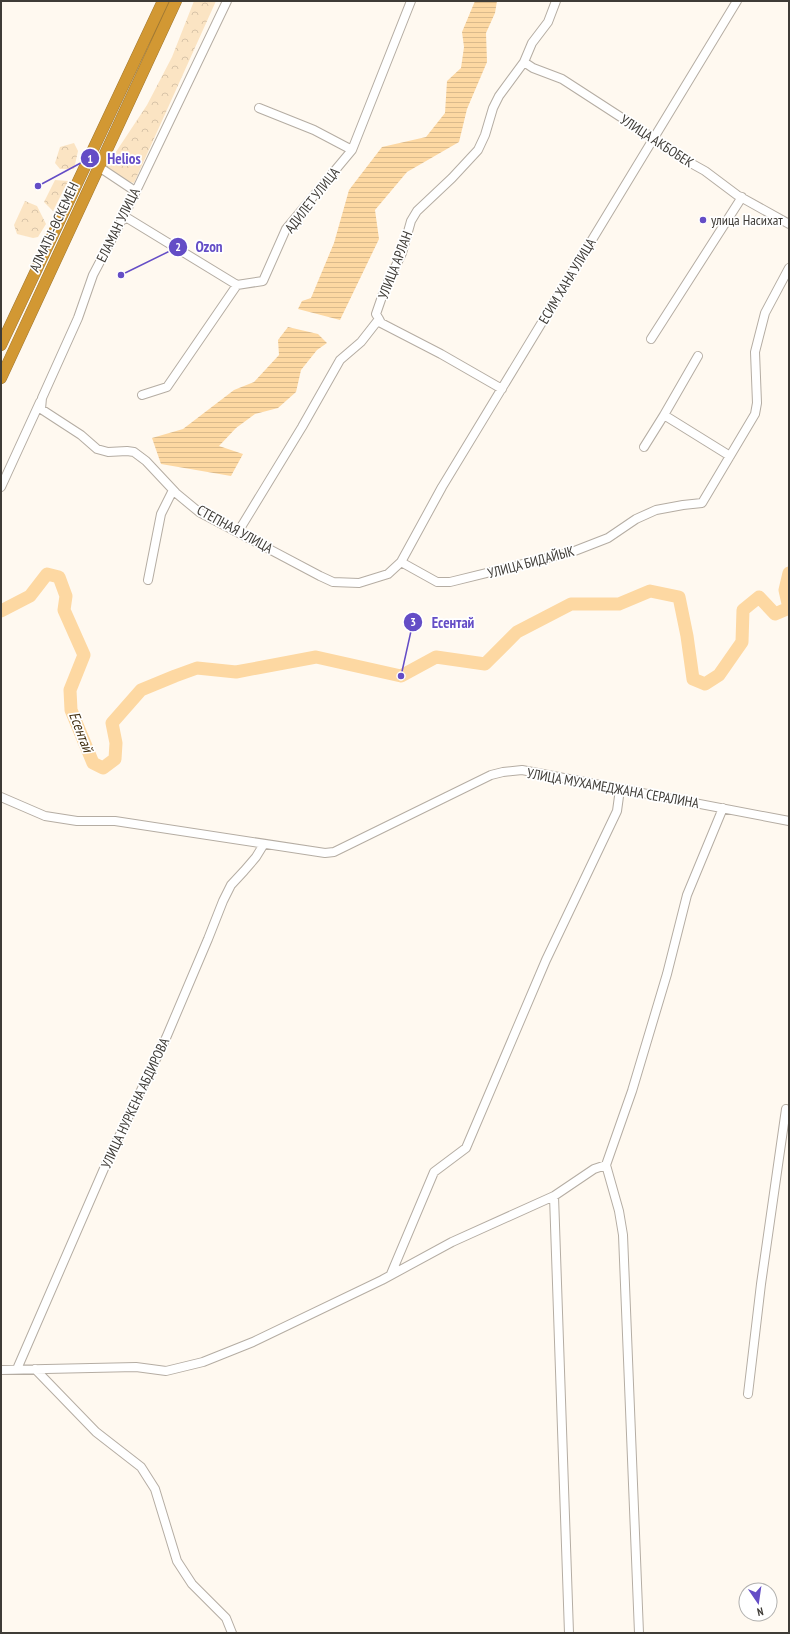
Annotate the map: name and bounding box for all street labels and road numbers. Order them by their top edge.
street label: УЛИЦА АКБОБЕК [617,111,697,171]
street label: АДИЛЕТ УЛИЦА [281,163,343,236]
street label: АЛМАТЫ-ӨСКЕМЕН [25,179,83,275]
street label: ЕЛАМАН УЛИЦА [92,185,144,265]
street label: УЛИЦА АРЛАН [374,229,416,301]
street label: ЕСИМ ХАНА УЛИЦА [534,235,600,327]
street label: СТЕПНАЯ УЛИЦА [194,501,276,557]
street label: УЛИЦА БИДАЙЫК [486,542,576,582]
street label: УЛИЦА МУХАМЕДЖАНА СЕРАЛИНА [526,764,701,812]
street label: УЛИЦА НУРКЕНА АБДИРОВА [97,1035,173,1171]

